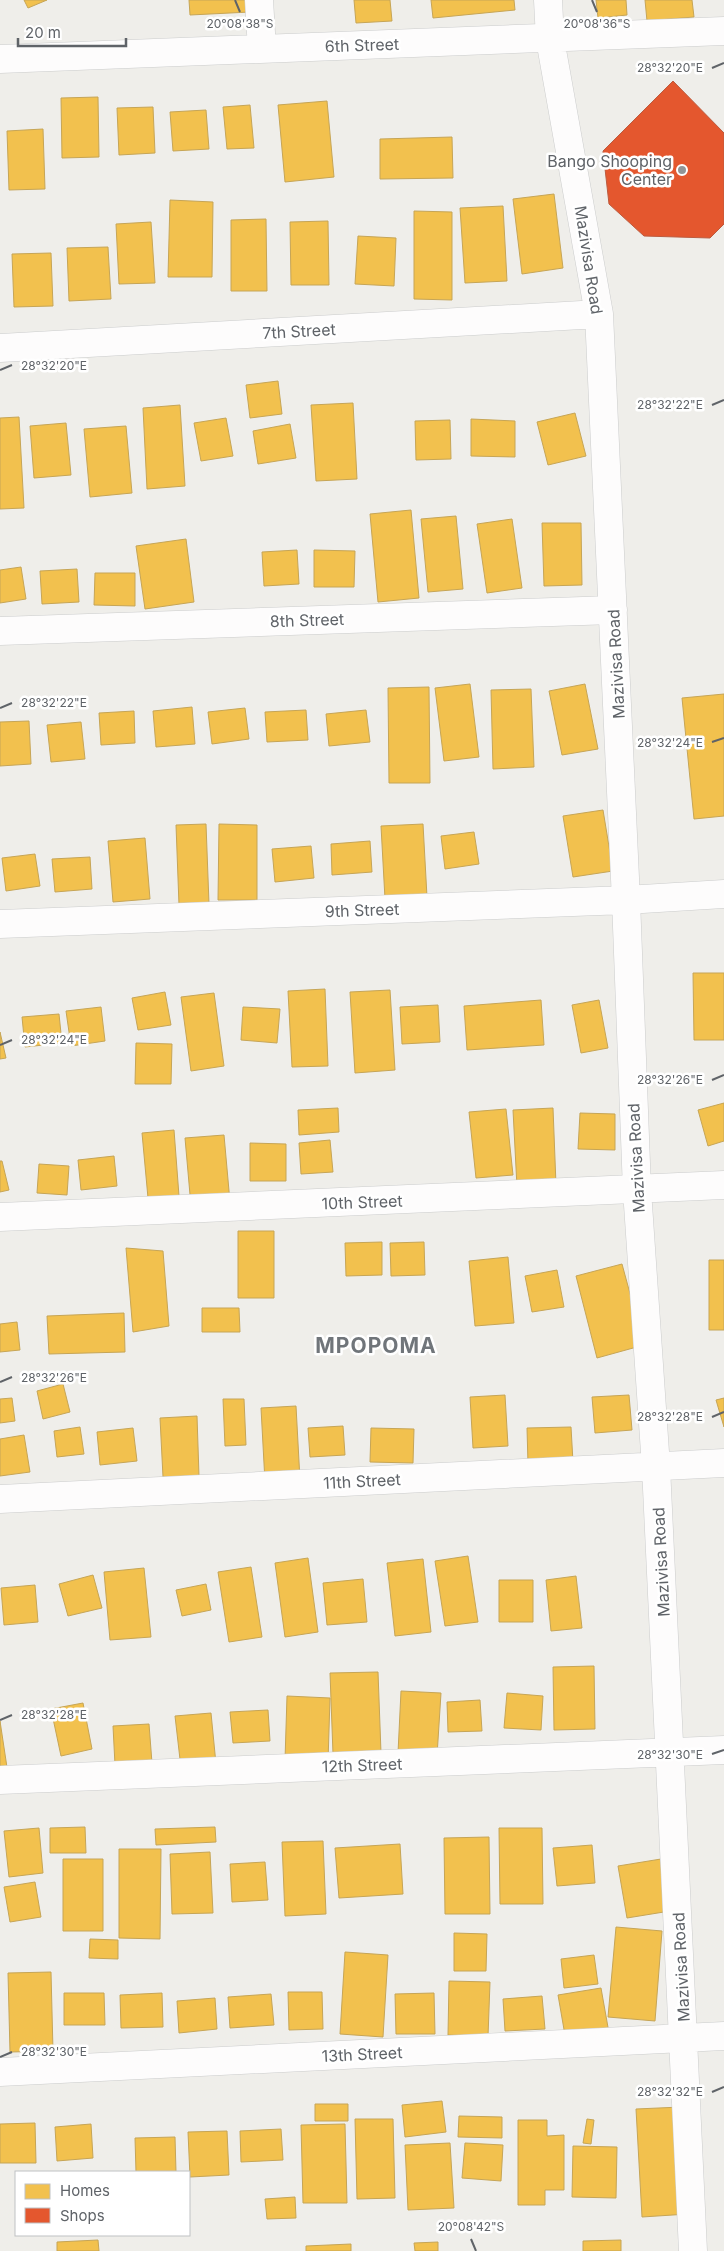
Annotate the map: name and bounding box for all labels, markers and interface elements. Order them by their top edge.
scale bar [18,15,125,47]
text: 20°08'38"S [206,16,274,31]
text: 20°08'36"S [563,16,631,31]
text: 20 m [25,23,61,42]
street label: 6th Street [325,34,399,56]
text: 28°32'20"E [637,60,703,75]
place label: Bango Shooping Center [547,151,672,189]
marker: Bango Shooping Center [676,164,688,176]
street label: Mazivisa Road [571,204,607,316]
street label: 7th Street [262,319,336,343]
text: 28°32'20"E [21,358,87,373]
text: 28°32'22"E [637,397,703,412]
street label: 8th Street [270,609,344,631]
street label: Mazivisa Road [603,609,629,719]
text: 28°32'22"E [21,695,87,710]
text: 28°32'24"E [637,735,703,750]
street label: 9th Street [324,899,400,921]
text: 28°32'24"E [21,1032,87,1047]
text: 28°32'26"E [637,1072,703,1087]
street label: Mazivisa Road [623,1103,649,1213]
street label: 10th Street [321,1191,403,1213]
district label: MPOPOMA [315,1333,437,1358]
text: 28°32'26"E [21,1370,87,1385]
text: 28°32'28"E [637,1409,703,1424]
street label: 11th Street [323,1469,401,1493]
street label: Mazivisa Road [648,1507,674,1617]
text: 28°32'28"E [21,1707,87,1722]
text: 28°32'30"E [637,1747,703,1762]
street label: 12th Street [321,1754,403,1776]
street label: Mazivisa Road [668,1912,694,2022]
street label: 13th Street [321,2042,403,2066]
text: 28°32'30"E [21,2044,87,2059]
text: 28°32'32"E [637,2084,703,2099]
legend [15,2171,190,2236]
text: Homes [60,2181,110,2200]
text: Shops [60,2206,105,2225]
text: 20°08'42"S [438,2219,505,2234]

